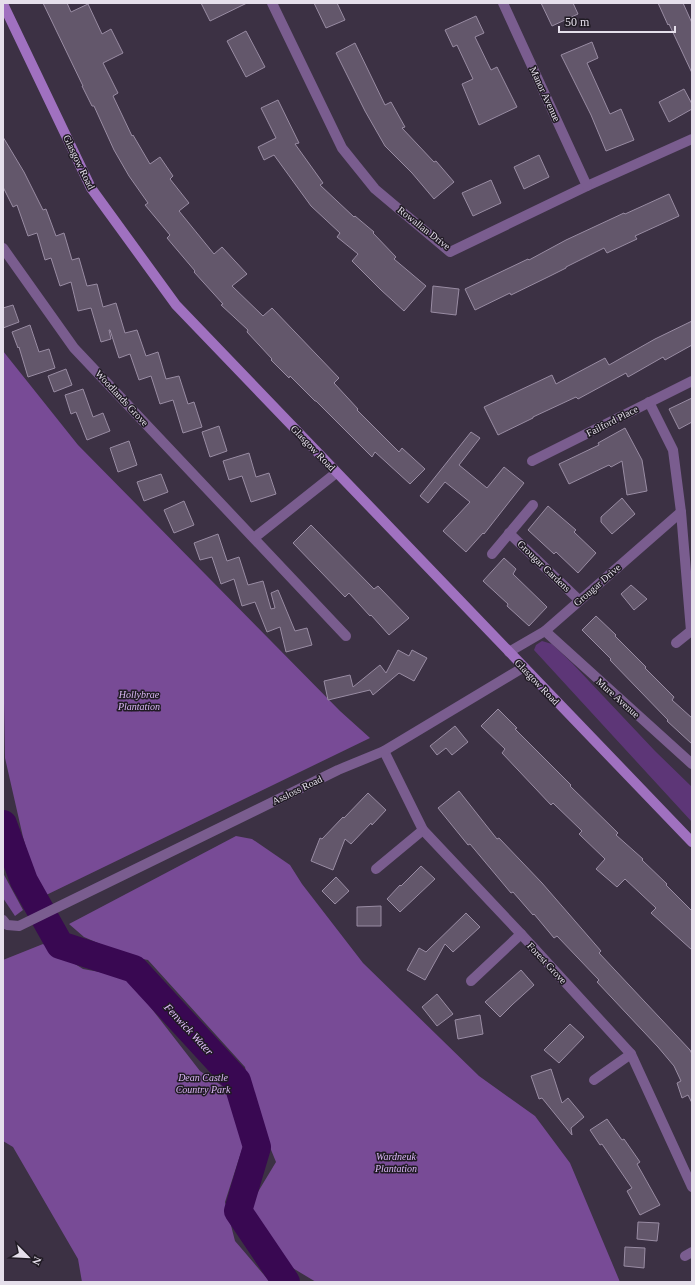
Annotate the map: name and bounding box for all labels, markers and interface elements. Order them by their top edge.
scale bar [559,8,675,34]
text: 50 m [565,15,590,29]
street label: Manor Avenue [528,65,563,124]
street label: Glasgow Road [61,133,97,191]
street label: Rowallan Drive [396,204,453,252]
street label: Woodlands Grove [93,368,151,429]
street label: Failford Place [584,403,640,439]
street label: Glasgow Road [288,423,338,473]
street label: Grougar Gardens [515,538,573,594]
street label: Grougar Drive [571,561,623,608]
street label: Glasgow Road [512,657,562,707]
street label: Mure Avenue [594,676,642,721]
park label: Hollybrae Plantation [117,689,160,712]
street label: Assloss Road [270,773,324,807]
street label: Forest Grove [525,940,569,986]
water label: Fenwick Water [161,1000,216,1058]
park label: Dean Castle Country Park [176,1072,231,1095]
park label: Wardneuk Plantation [374,1151,417,1174]
north arrow [8,1237,48,1277]
text: N [30,1255,44,1267]

